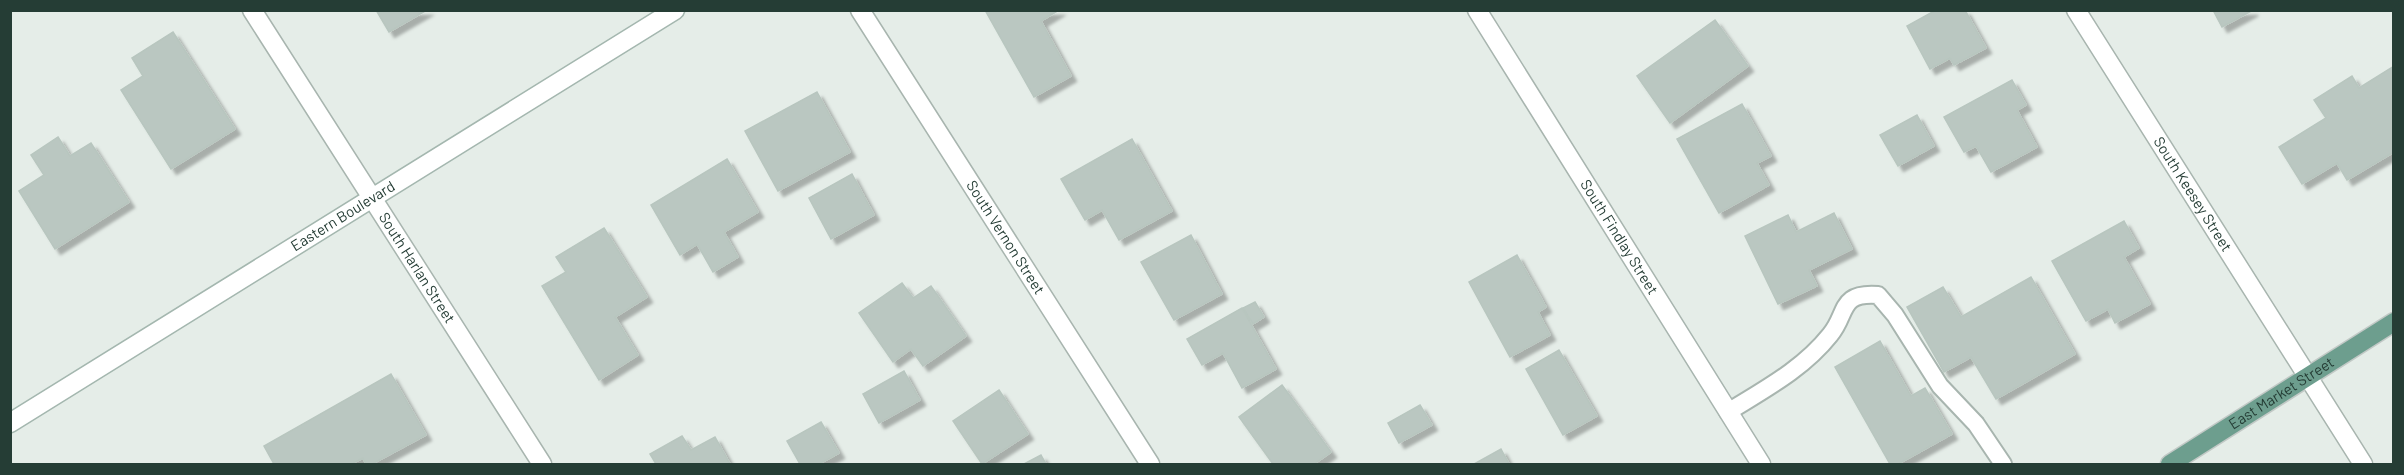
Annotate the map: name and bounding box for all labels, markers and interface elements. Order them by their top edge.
street label: South Keesey Street [2150,133,2236,254]
street label: Eastern Boulevard [287,176,398,254]
street label: South Findlay Street [1577,176,1663,297]
street label: South Vernon Street [963,177,1049,297]
street label: South Harlan Street [376,209,460,326]
street label: East Market Street [2225,353,2337,432]

